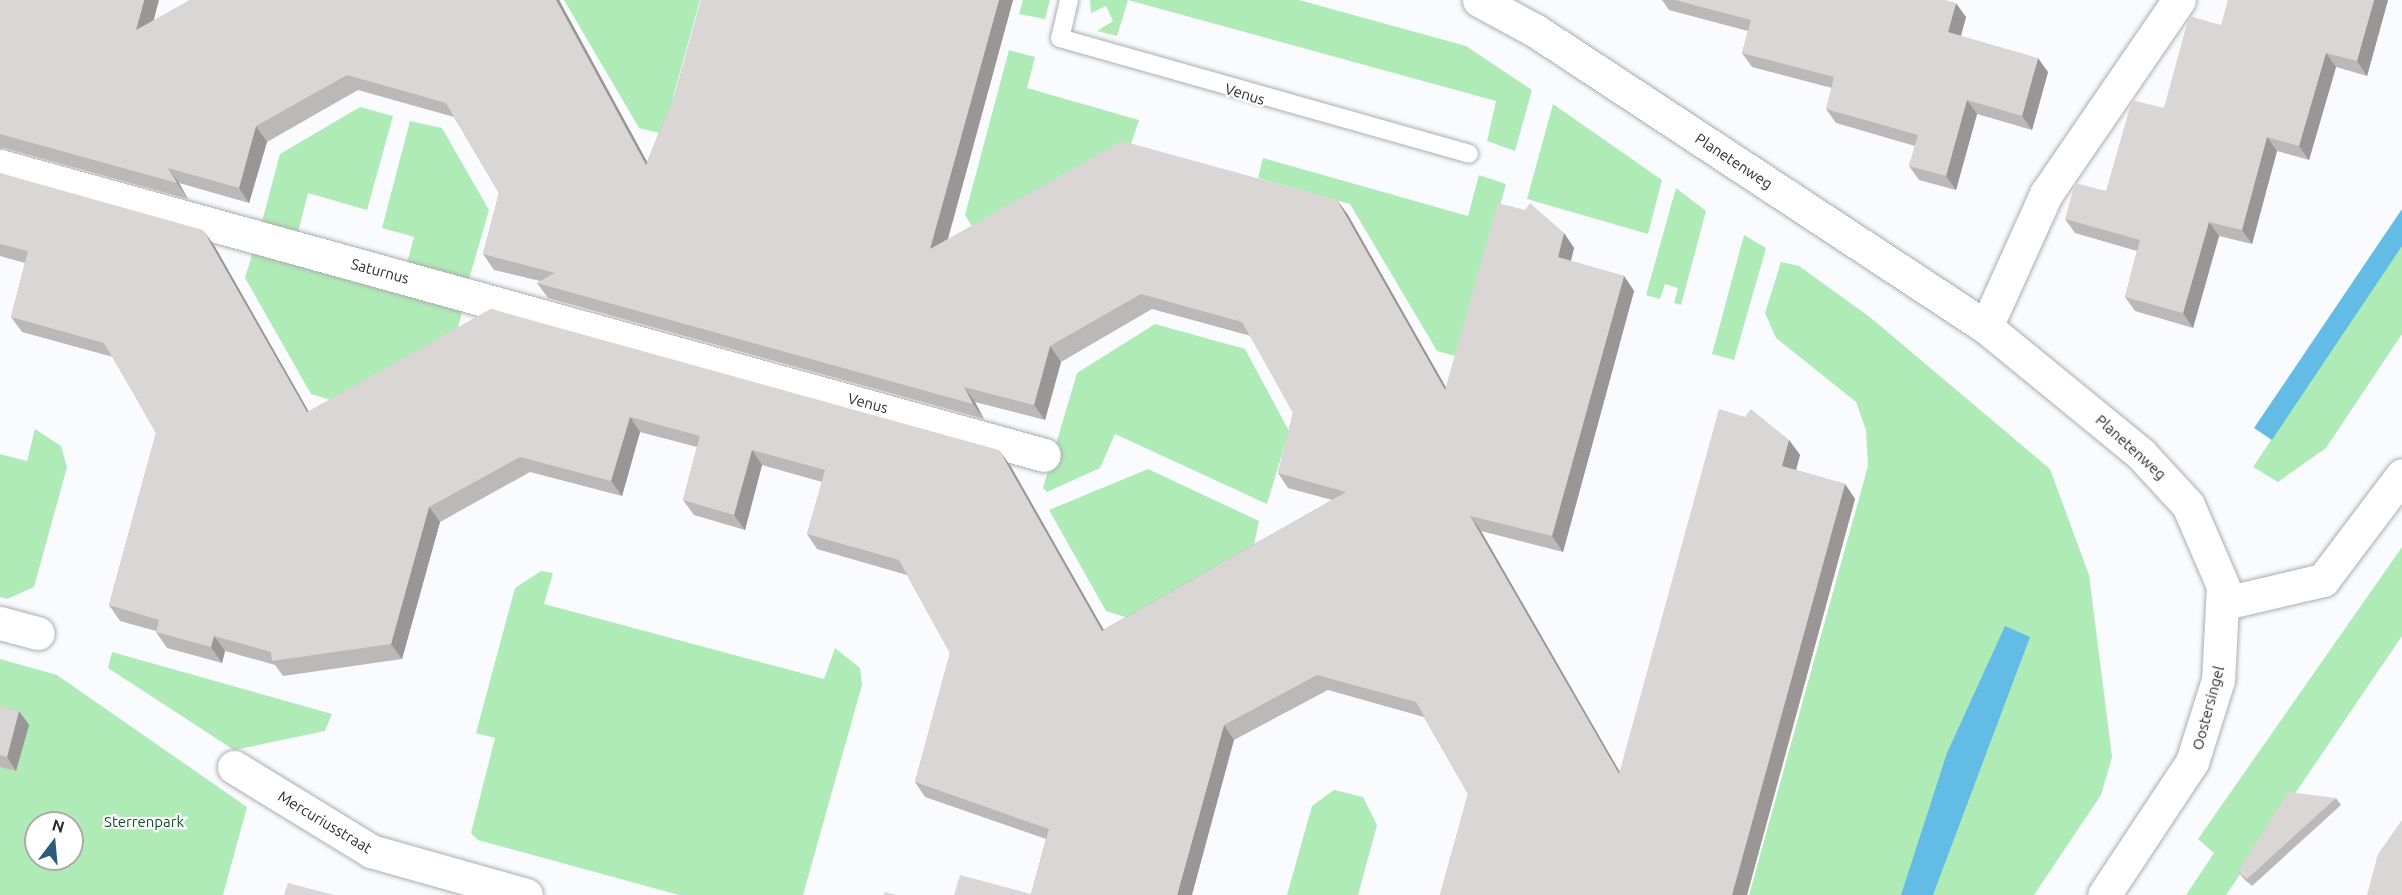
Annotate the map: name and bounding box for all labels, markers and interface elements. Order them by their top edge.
street label: Venus [1223,79,1267,109]
street label: Planetenweg [1692,129,1776,193]
street label: Saturnus [349,255,411,287]
street label: Venus [846,389,890,417]
street label: Planetenweg [2092,411,2170,483]
street label: Oostersingel [2188,664,2228,752]
street label: Mercuriusstraat [275,787,375,857]
north arrow [24,811,84,871]
park label: Sterrenpark [104,813,184,831]
text: N [50,815,67,836]

